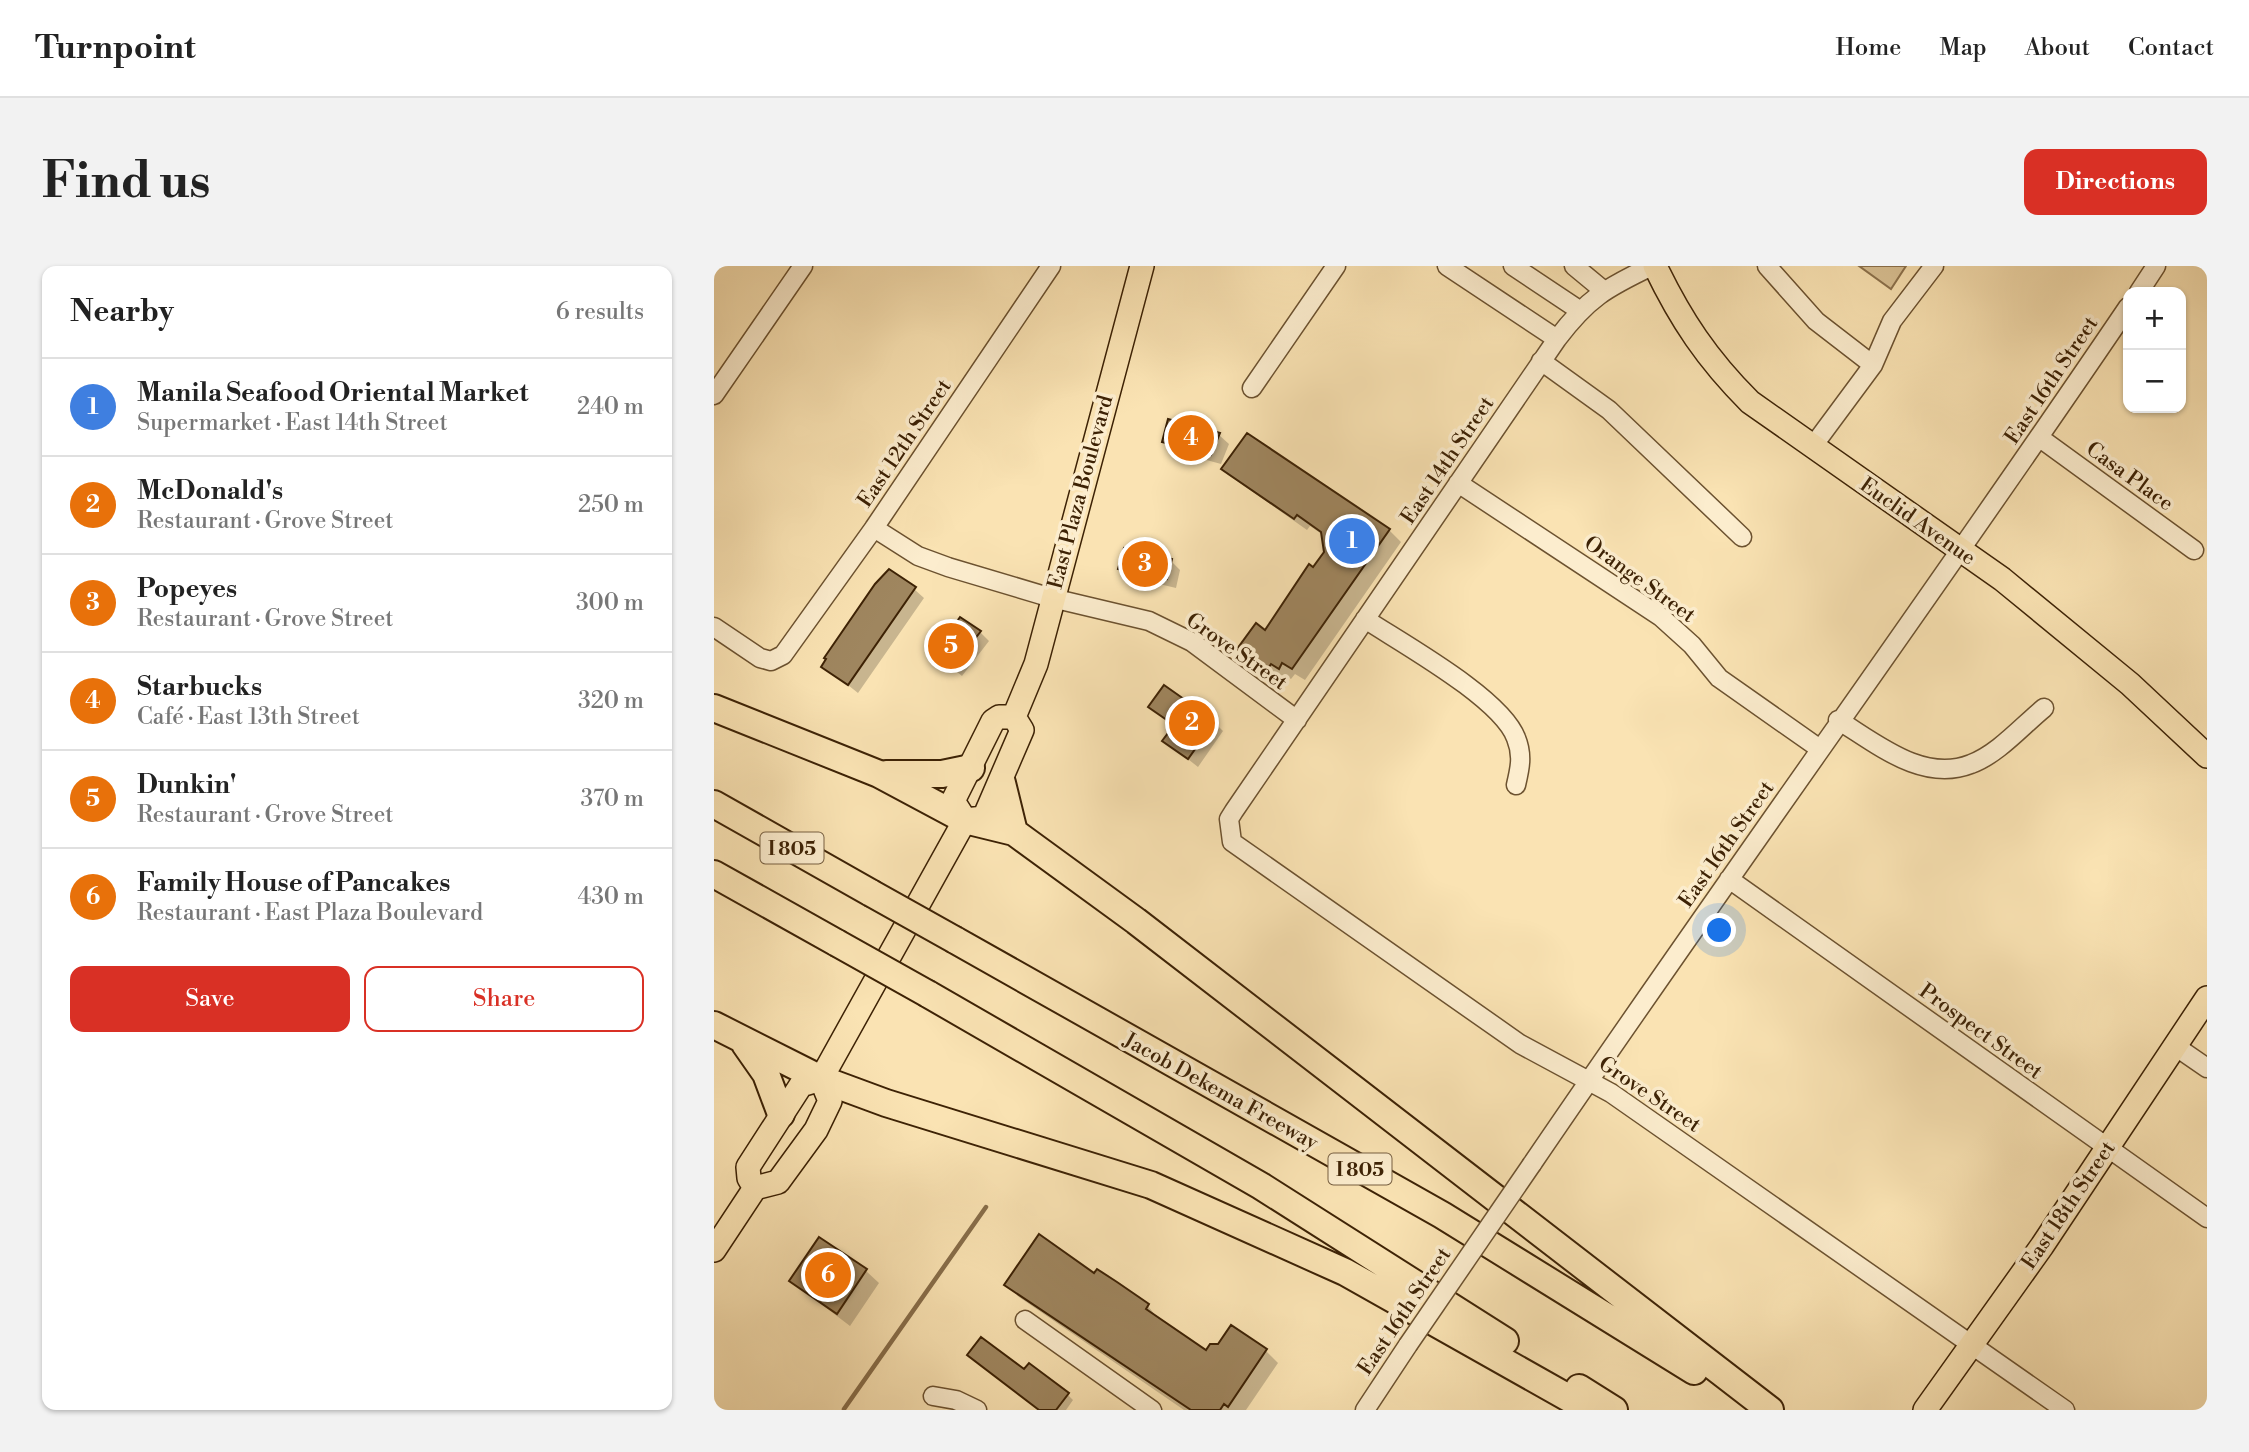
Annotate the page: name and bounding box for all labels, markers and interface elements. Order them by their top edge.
text: Turnpoint [35,28,196,69]
text: Home [1836,33,1901,63]
text: Map [1939,33,1987,63]
text: About [2025,33,2090,63]
text: Contact [2128,33,2214,63]
button: Directions [2024,149,2207,215]
text: Find us [42,152,211,213]
map controls [2123,287,2186,413]
button: + [2123,287,2186,350]
text: Nearby [70,293,174,331]
text: 6 results [556,298,644,326]
street label: East 16th Street [1999,311,2105,450]
button: − [2123,350,2186,413]
street label: East 12th Street [852,374,958,513]
text: Manila Seafood Oriental Market [137,377,529,409]
street label: East 14th Street [1396,391,1500,529]
street label: East Plaza Boulevard [1043,392,1119,592]
text: 1 [87,393,99,421]
text: 240 m [577,393,644,421]
text: Supermarket · East 14th Street [137,409,448,437]
pin: 4 [1168,412,1214,464]
street label: Casa Place [2081,436,2178,517]
street label: Euclid Avenue [1854,472,1980,571]
text: McDonald's [137,475,283,507]
text: 2 [86,491,100,519]
text: 250 m [578,491,644,519]
text: Restaurant · Grove Street [137,507,393,535]
pin: 1 [1329,515,1375,567]
street label: Orange Street [1579,531,1701,629]
pin: 3 [1122,538,1168,590]
text: Popeyes [137,573,237,605]
text: 3 [86,589,100,617]
text: 300 m [576,589,644,617]
text: Restaurant · Grove Street [137,605,393,633]
street label: Grove Street [1181,607,1293,697]
pin: 5 [928,620,974,672]
text: Starbucks [137,671,262,703]
text: 4 [85,687,101,715]
text: 320 m [578,687,644,715]
pin: 2 [1169,697,1215,749]
text: Café · East 13th Street [137,703,360,731]
text: Dunkin' [137,769,236,801]
street label: East 16th Street [1673,776,1780,913]
text: 5 [86,785,100,813]
text: 370 m [581,785,644,813]
text: Restaurant · Grove Street [137,801,393,829]
road number: I 805 [760,832,824,863]
text: Family House of Pancakes [137,867,450,899]
text: 6 [86,883,100,911]
text: 430 m [577,883,644,911]
text: Restaurant · East Plaza Boulevard [137,899,483,927]
your location [1702,913,1736,947]
button: Save [70,966,350,1032]
button: Share [364,966,644,1032]
street label: Prospect Street [1914,978,2048,1086]
street label: Jacob Dekema Freeway [1118,1027,1323,1157]
street label: Grove Street [1593,1051,1706,1139]
street label: East 18th Street [2016,1136,2122,1275]
road number: I 805 [1328,1154,1392,1184]
street label: East 16th Street [1352,1242,1458,1381]
pin: 6 [805,1249,851,1301]

